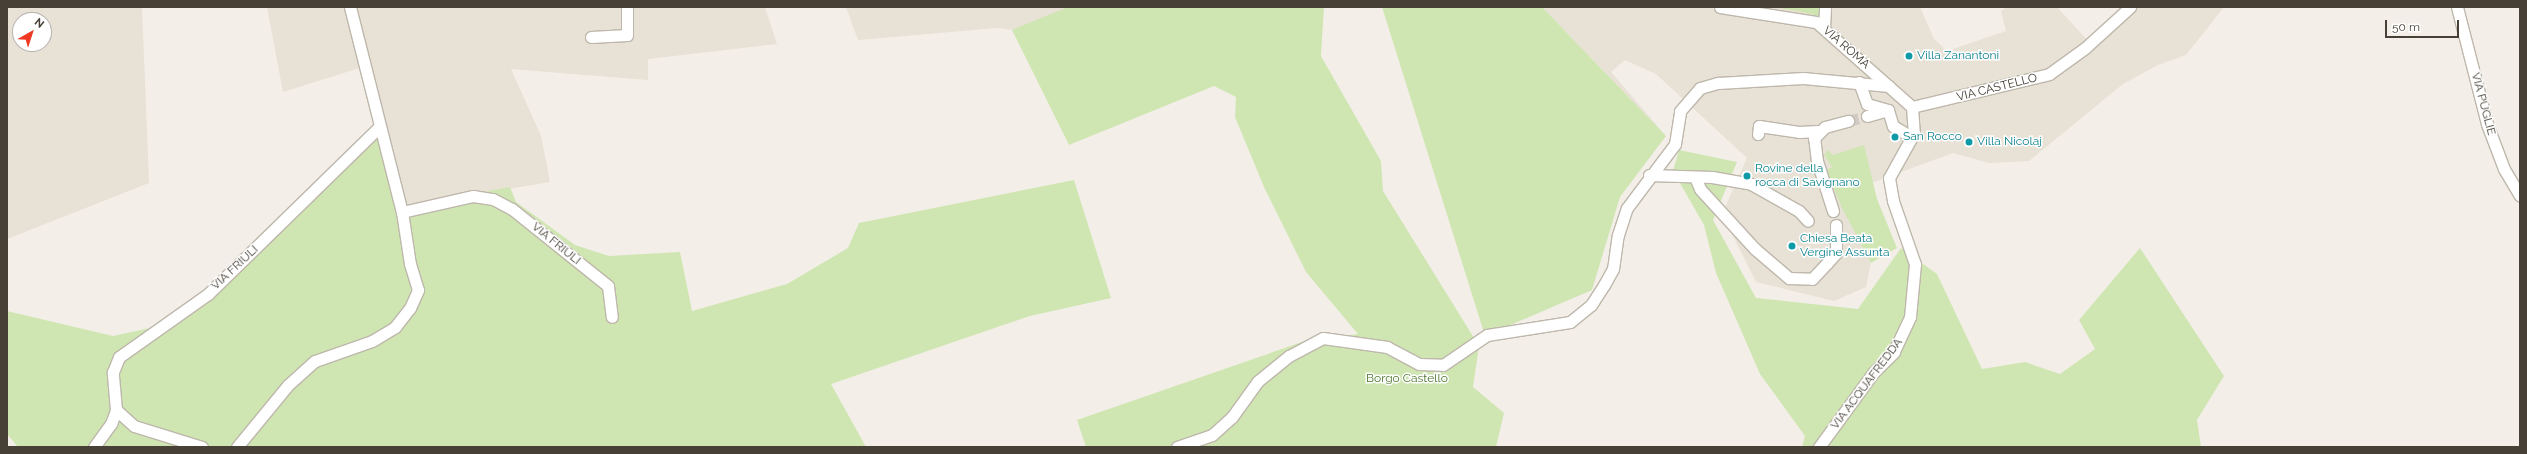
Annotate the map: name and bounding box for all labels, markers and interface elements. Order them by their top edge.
north arrow [12,12,52,52]
scale bar [2387,12,2461,38]
text: N [32,15,47,31]
text: 50 m [2392,20,2420,34]
street label: VIA ROMA [1819,24,1873,72]
place label: Villa Zanantoni [1917,49,1999,63]
marker: Villa Zanantoni [1904,51,1914,61]
street label: VIA CASTELLO [1955,71,2039,105]
street label: VIA PUGLIE [2468,71,2498,137]
place label: San Rocco [1903,130,1962,144]
marker: San Rocco [1890,132,1900,142]
place label: Villa Nicolaj [1977,135,2042,149]
marker: Villa Nicolaj [1964,137,1974,147]
place label: Rovine della rocca di Savignano [1755,162,1860,190]
marker: Rovine della rocca di Savignano [1742,171,1752,181]
street label: VIA FRIULI [528,220,584,268]
place label: Chiesa Beata Vergine Assunta [1800,232,1890,260]
marker: Chiesa Beata Vergine Assunta [1787,241,1797,251]
street label: VIA FRIULI [208,243,262,293]
street label: VIA ACQUAFREDDA [1828,335,1906,433]
park label: Borgo Castello [1366,372,1448,386]

